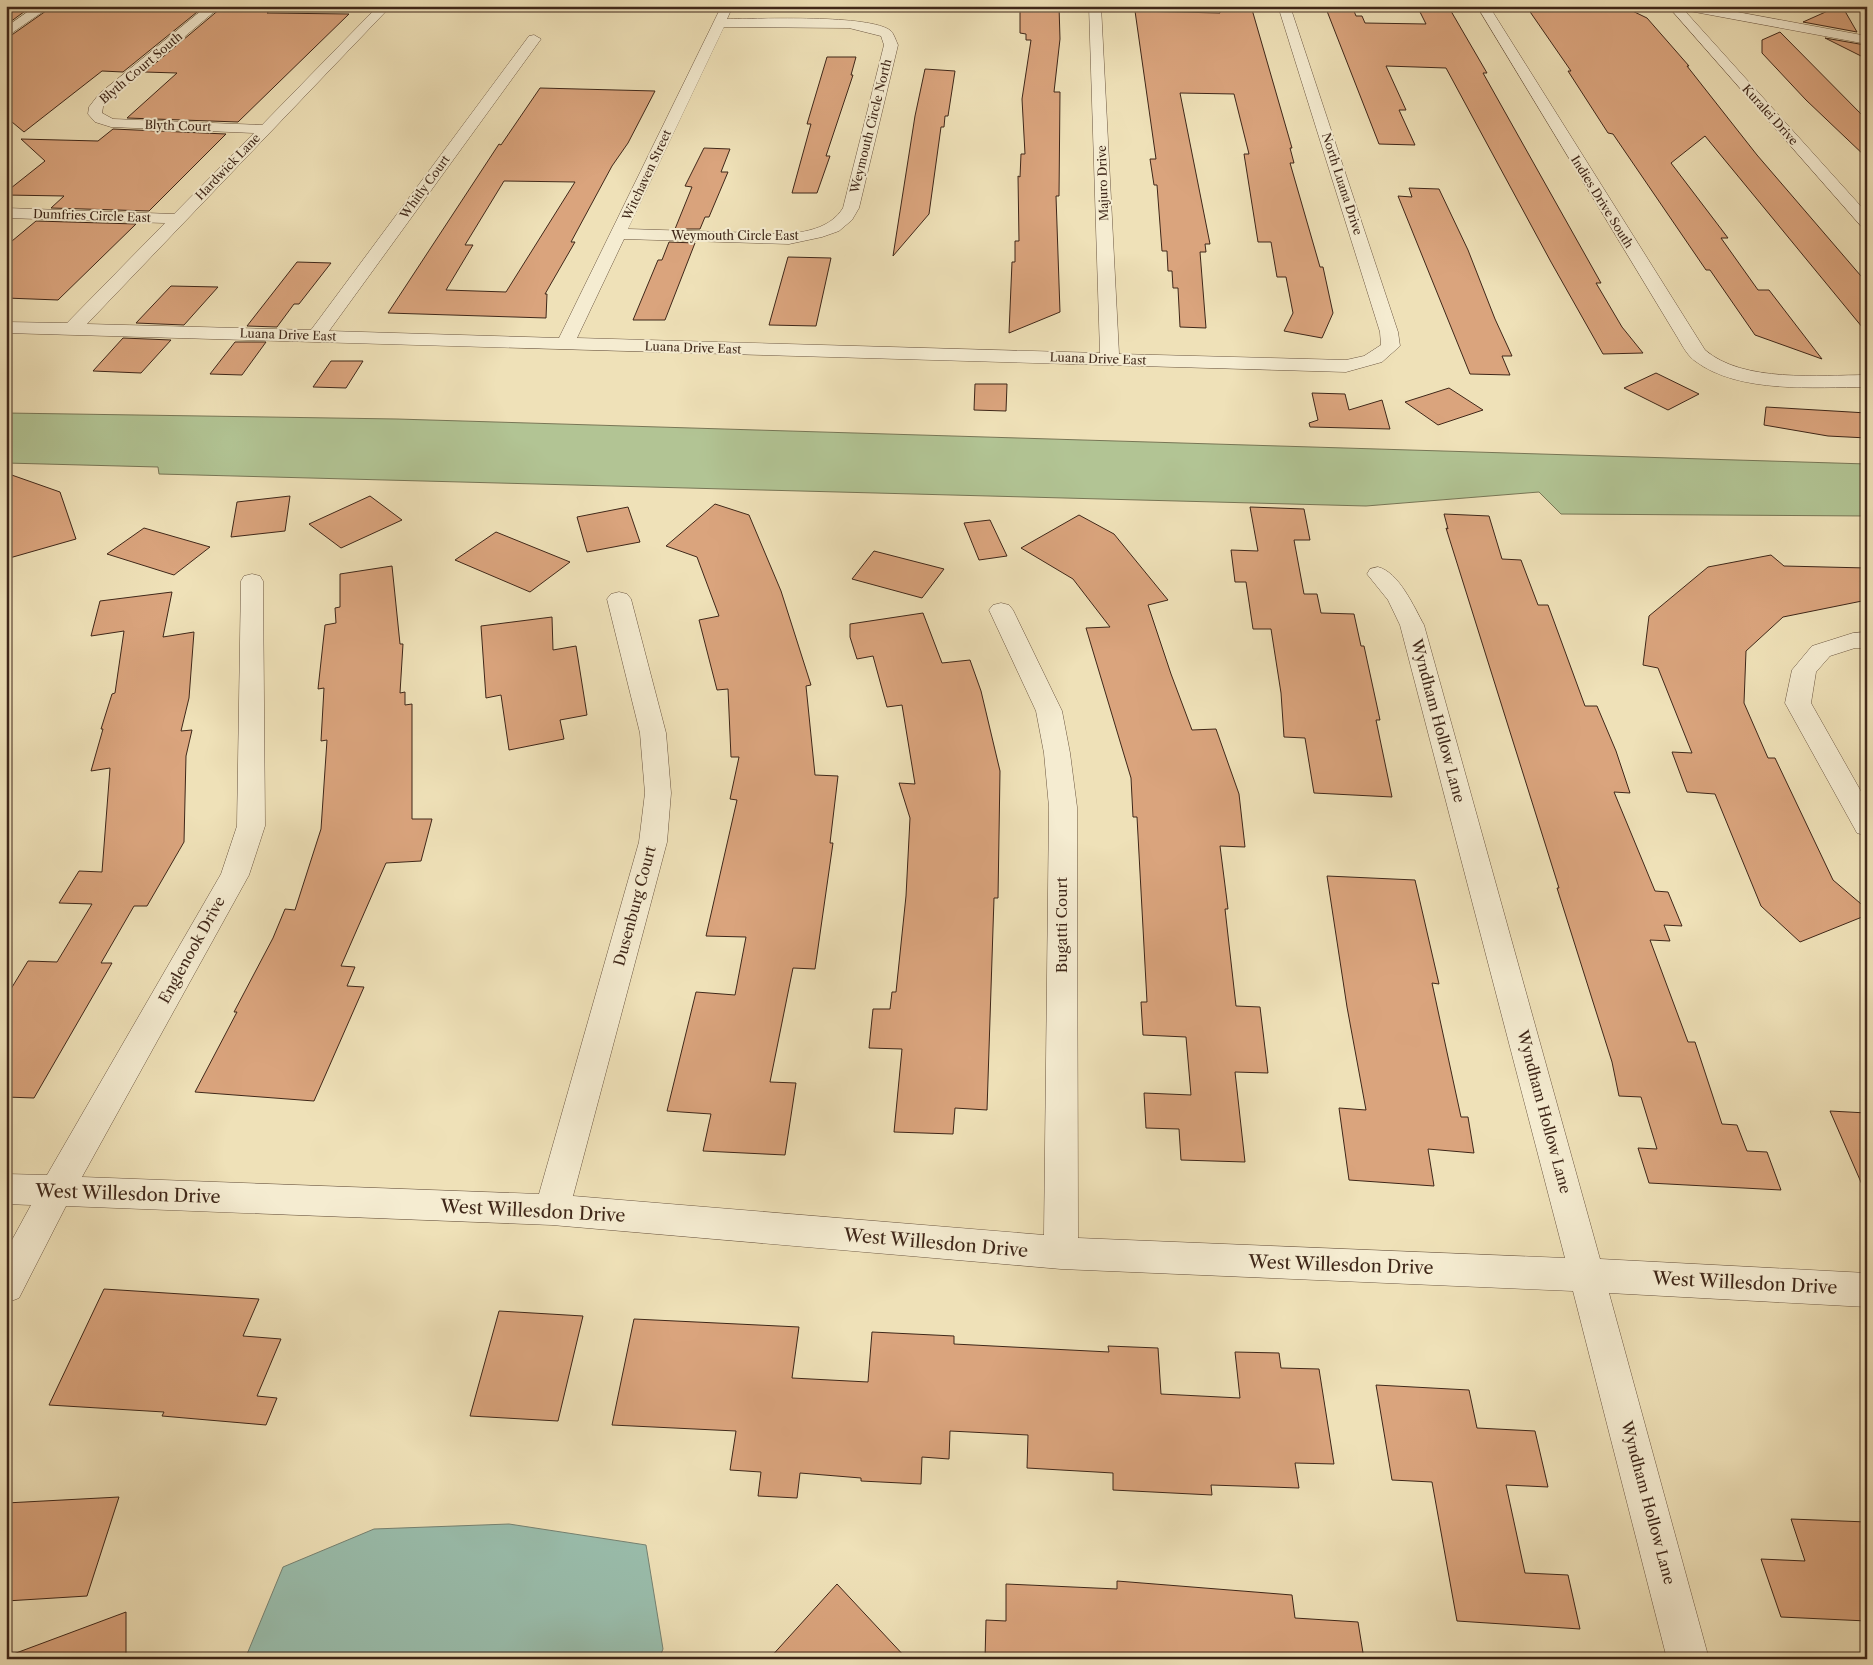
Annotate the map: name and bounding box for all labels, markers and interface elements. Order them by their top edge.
street label: Blyth Court South [96,28,186,107]
street label: Weymouth Circle North [846,57,895,195]
street label: Kuralei Drive [1739,81,1802,148]
street label: Blyth Court [144,117,212,134]
street label: Witchaven Street [619,126,674,223]
street label: Hardwick Lane [192,130,263,203]
street label: North Luana Drive [1319,131,1366,237]
street label: Majuro Drive [1094,145,1111,221]
street label: Whitly Court [396,151,453,222]
street label: Indies Drive South [1568,153,1637,251]
street label: Dumfries Circle East [33,206,152,225]
street label: Weymouth Circle East [670,228,800,243]
street label: Luana Drive East [239,325,337,344]
street label: Luana Drive East [644,338,742,357]
street label: Luana Drive East [1049,349,1147,368]
street label: Wyndham Hollow Lane [1407,636,1469,805]
street label: Dusenburg Court [609,843,660,968]
street label: Bugatti Court [1052,876,1071,973]
street label: Englenook Drive [154,893,229,1007]
street label: Wyndham Hollow Lane [1513,1027,1575,1196]
street label: West Willesdon Drive [34,1180,221,1208]
street label: West Willesdon Drive [439,1195,626,1227]
street label: West Willesdon Drive [842,1224,1029,1262]
street label: West Willesdon Drive [1247,1251,1434,1279]
street label: West Willesdon Drive [1651,1267,1838,1299]
street label: Wyndham Hollow Lane [1617,1418,1679,1587]

